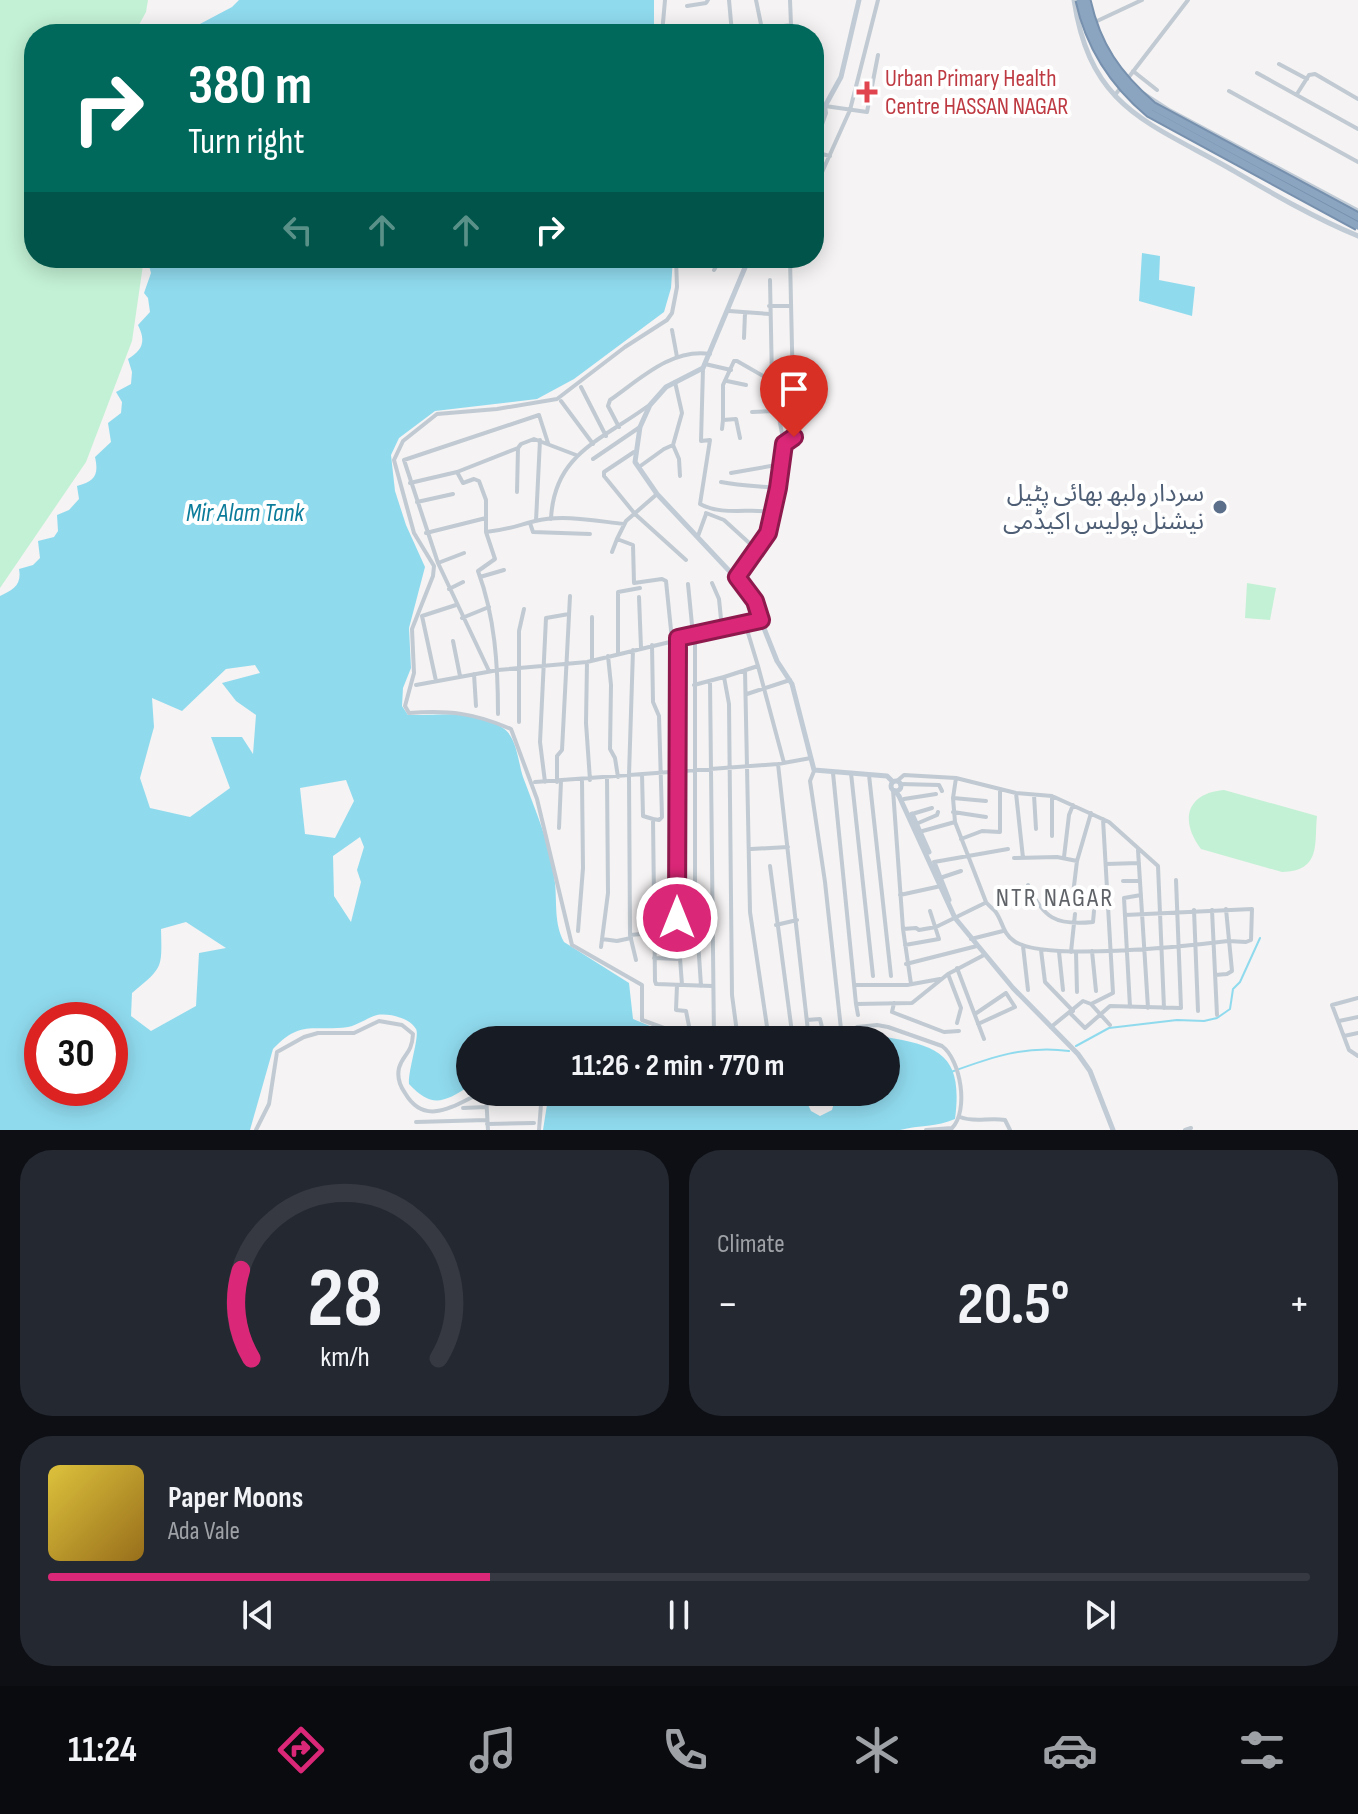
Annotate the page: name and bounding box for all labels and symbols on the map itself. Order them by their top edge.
place label: Urban Primary Health Centre HASSAN NAGAR [885,64,1068,121]
marker: Urban Primary Health Centre HASSAN NAGAR [856,81,878,103]
pin [760,355,828,437]
place label: سردار ولبھ بھائی پٹیل نیشنل پولیس اکیڈمی [1003,479,1204,536]
water label: Mir Alam Tank [186,498,305,529]
marker: سردار ولبھ بھائی پٹیل نیشنل پولیس اکیڈمی [1211,498,1229,516]
position arrow [635,876,719,960]
district label: NTR NAGAR [996,883,1114,914]
speed limit sign: 30 [24,1002,128,1106]

